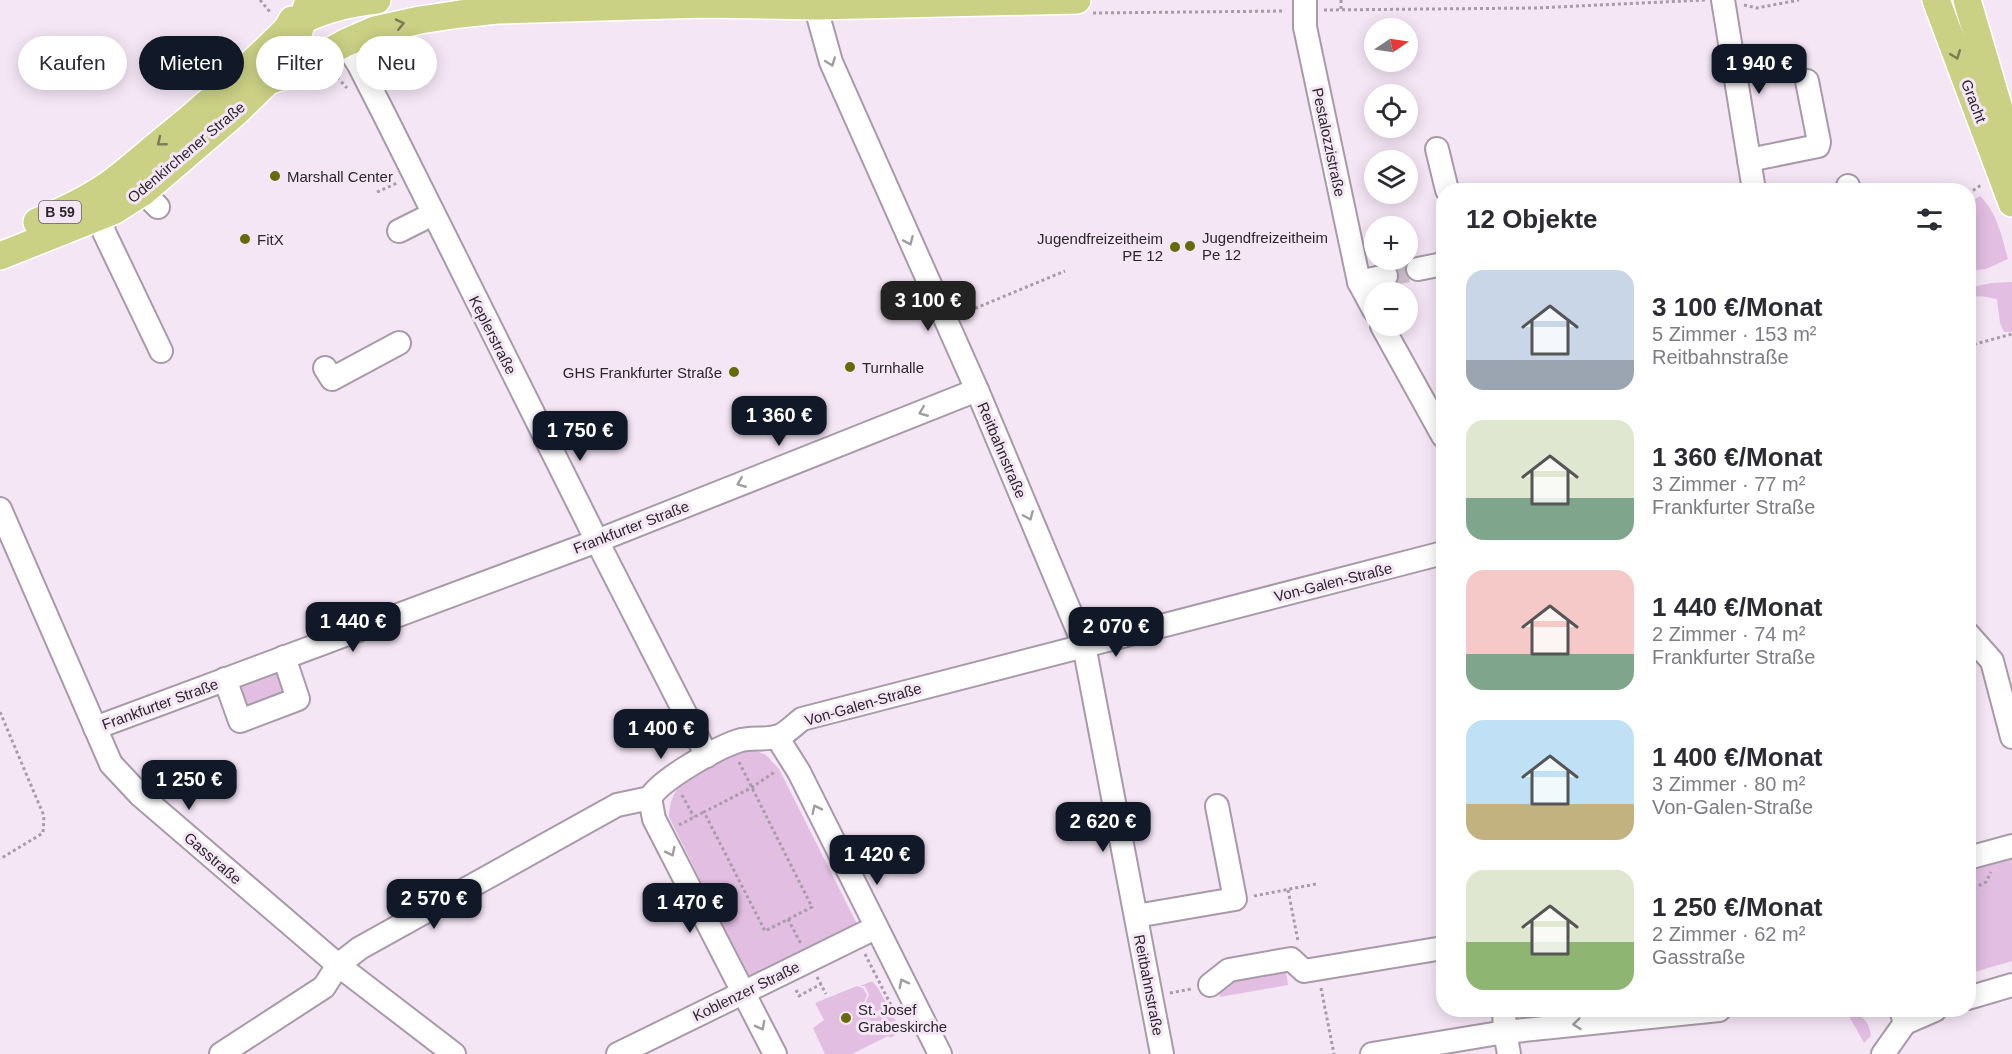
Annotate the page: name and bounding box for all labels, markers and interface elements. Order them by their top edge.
north arrow [1364,18,1418,72]
map controls [1364,18,1418,336]
one-way arrow [395,19,405,32]
chip: Kaufen [18,36,127,90]
chip: Mieten [139,36,244,90]
chip: Filter [256,36,344,90]
chip: Neu [356,36,437,90]
pin: 1 940 € [1704,44,1814,95]
one-way arrow [1949,49,1961,60]
text: 1 940 € [1726,52,1792,74]
one-way arrow [824,56,837,67]
street label: Gracht [1958,77,1990,126]
button: locate [1364,84,1418,138]
street label: Pestalozzistraße [1309,86,1349,198]
street label: Odenkirchener Straße [124,98,248,206]
one-way arrow [157,135,168,146]
button: layers [1364,150,1418,204]
place label: Marshall Center [287,168,393,185]
marker: Marshall Center [268,169,282,183]
road number: B 59 [39,201,81,223]
icon: filters [1913,203,1946,236]
text: 12 Objekte [1466,204,1598,234]
button: + [1364,216,1418,270]
place label: Jugendfreizeitheim Pe 12 [1202,229,1328,263]
place label: Jugendfreizeitheim PE 12 [1037,230,1163,264]
place label: FitX [257,231,284,248]
marker: FitX [238,232,252,246]
one-way arrow [902,234,914,245]
marker: Jugendfreizeitheim Pe 12 [1183,239,1197,253]
marker: Jugendfreizeitheim PE 12 [1168,240,1182,254]
pin: 3 100 € [873,281,983,332]
button: − [1364,282,1418,336]
text: 3 100 € [895,289,961,311]
text: 3 100 €/Monat [1652,292,1823,322]
street label: Keplerstraße [466,293,520,377]
icon: home [1514,294,1586,366]
text: 5 Zimmer · 153 m² [1652,323,1816,345]
text: Reitbahnstraße [1652,346,1789,368]
place label: Turnhalle [862,359,924,376]
marker: Turnhalle [843,360,857,374]
place label: GHS Frankfurter Straße [563,364,722,381]
marker: GHS Frankfurter Straße [727,365,741,379]
pin: 1 360 € [724,396,834,447]
street label: Reitbahnstraße [974,399,1030,501]
text: 1 360 € [746,404,812,426]
one-way arrow [918,405,929,417]
pin: 1 750 € [525,411,635,462]
text: 1 750 € [547,419,613,441]
text: 1 360 €/Monat [1652,442,1823,472]
icon: home [1514,444,1586,516]
text: 3 Zimmer · 77 m² [1652,473,1805,495]
one-way arrow [737,476,747,489]
text: Frankfurter Straße [1652,496,1815,518]
street label: Frankfurter Straße [571,497,691,557]
one-way arrow [1022,509,1034,520]
street label: Von-Galen-Straße [1272,559,1394,605]
text: 1 440 €/Monat [1652,592,1823,622]
icon: home [1514,594,1586,666]
pin: 1 440 € [298,602,408,653]
pin: 2 070 € [1061,607,1171,658]
text: 1 440 € [320,610,386,632]
text: 2 070 € [1083,615,1149,637]
text: 2 Zimmer · 74 m² [1652,623,1805,645]
text: Frankfurter Straße [1652,646,1815,668]
street label: Frankfurter Straße [100,675,220,733]
street label: Von-Galen-Straße [803,679,923,729]
pin: 1 400 € [606,709,716,760]
text: 1 400 € [628,717,694,739]
text: 1 400 €/Monat [1652,742,1823,772]
icon: home [1514,744,1586,816]
pin: 1 250 € [134,760,244,811]
text: 1 250 € [156,768,222,790]
text: 3 Zimmer · 80 m² [1652,773,1805,795]
text: Von-Galen-Straße [1652,796,1813,818]
pin: 2 620 € [1048,802,1158,853]
one-way arrow [812,804,824,815]
text: 2 620 € [1070,810,1136,832]
street label: Gasstraße [181,829,245,887]
pin: 1 420 € [822,835,932,886]
text: 1 420 € [844,843,910,865]
one-way arrow [664,846,675,857]
pin: 2 570 € [379,879,489,930]
pin: 1 470 € [635,883,745,934]
text: 2 570 € [401,887,467,909]
text: 1 470 € [657,891,723,913]
text: 1 250 €/Monat [1652,892,1823,922]
icon: home [1514,894,1586,966]
text: 2 Zimmer · 62 m² [1652,923,1805,945]
street label: Reitbahnstraße [1131,933,1167,1037]
text: Gasstraße [1652,946,1745,968]
street label: Koblenzer Straße [690,958,802,1024]
one-way arrow [899,979,910,990]
place label: St. Josef Grabeskirche [858,1001,947,1035]
marker: St. Josef Grabeskirche [839,1011,853,1025]
one-way arrow [1572,1017,1581,1030]
one-way arrow [753,1019,765,1030]

